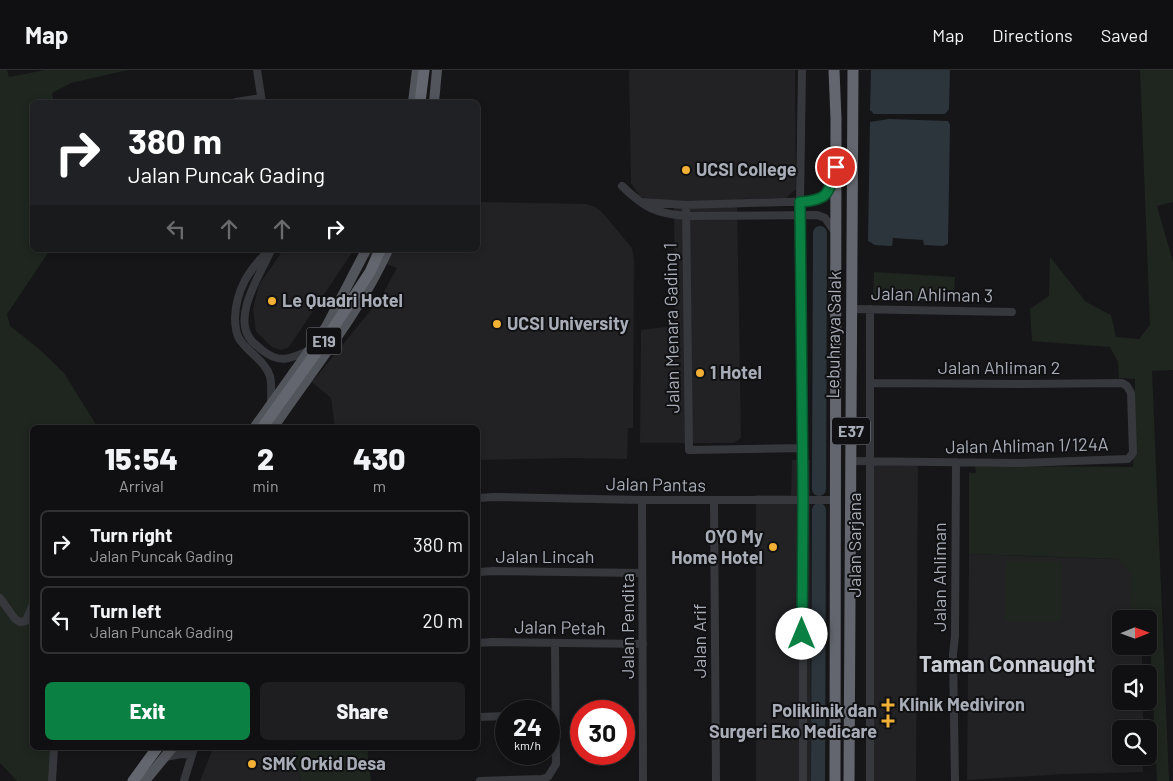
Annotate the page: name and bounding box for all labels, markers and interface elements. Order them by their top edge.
text: Map [25,20,68,49]
text: Map [932,24,964,46]
text: Directions [992,24,1073,46]
text: Saved [1101,24,1148,46]
text: 380 m [128,119,222,161]
icon: right [45,120,110,185]
pin [815,146,857,188]
icon: arrive [822,153,850,181]
place label: UCSI College [696,158,797,180]
text: Jalan Puncak Gading [128,161,325,187]
marker: UCSI College [680,164,692,176]
icon: left [162,215,190,243]
icon: ahead [215,215,243,243]
icon: ahead [268,215,296,243]
icon: right [321,215,349,243]
street label: Jalan Menara Gading 1 [659,243,683,414]
street label: Lebuhraya Salak [821,271,845,399]
street label: Jalan Ahliman 3 [871,282,993,306]
place label: Le Quadri Hotel [282,289,403,311]
marker: Le Quadri Hotel [266,295,278,307]
place label: UCSI University [507,312,629,334]
marker: UCSI University [491,318,503,330]
road number: E19 [306,328,342,354]
street label: Jalan Ahliman 2 [938,356,1060,378]
place label: 1 Hotel [710,361,762,383]
marker: 1 Hotel [694,367,706,379]
road number: E37 [832,418,870,444]
street label: Jalan Ahliman 1/124A [945,433,1109,457]
text: 15:54 [105,440,178,476]
text: 2 [257,440,274,476]
text: 430 [353,440,405,476]
street label: Jalan Pantas [606,472,706,496]
text: Arrival [119,476,164,495]
text: min [253,476,279,495]
text: m [373,476,386,495]
street label: Jalan Sarjana [843,493,865,597]
street label: Jalan Ahliman [928,522,950,632]
text: Turn right [90,523,172,546]
place label: OYO My Home Hotel [671,525,763,568]
icon: right [47,530,75,558]
text: 380 m [413,533,463,556]
marker: OYO My Home Hotel [767,541,779,553]
street label: Jalan Lincah [496,545,594,567]
text: Jalan Puncak Gading [90,546,233,565]
street label: Jalan Pendita [616,573,638,679]
text: Turn left [90,599,161,622]
street label: Jalan Arif [688,604,710,678]
icon: left [47,606,75,634]
position arrow [775,607,827,659]
text: 20 m [423,609,463,632]
north arrow [1112,610,1158,655]
map controls [1112,610,1157,765]
street label: Jalan Petah [514,615,606,639]
text: Jalan Puncak Gading [90,622,233,641]
district label: Taman Connaught [919,650,1095,676]
button: sound [1112,665,1157,710]
button: Exit [45,682,250,740]
button: Share [260,682,465,740]
place label: Klinik Mediviron [899,693,1025,715]
marker: Klinik Mediviron [881,698,895,712]
place label: Poliklinik dan Surgeri Eko Medicare [709,699,877,742]
speed limit sign: 30 [570,700,635,765]
text: 24 [513,711,542,741]
marker: Poliklinik dan Surgeri Eko Medicare [881,714,895,728]
button: search [1112,720,1157,765]
text: km/h [514,738,541,752]
place label: SMK Orkid Desa [262,752,386,774]
marker: SMK Orkid Desa [246,758,258,770]

